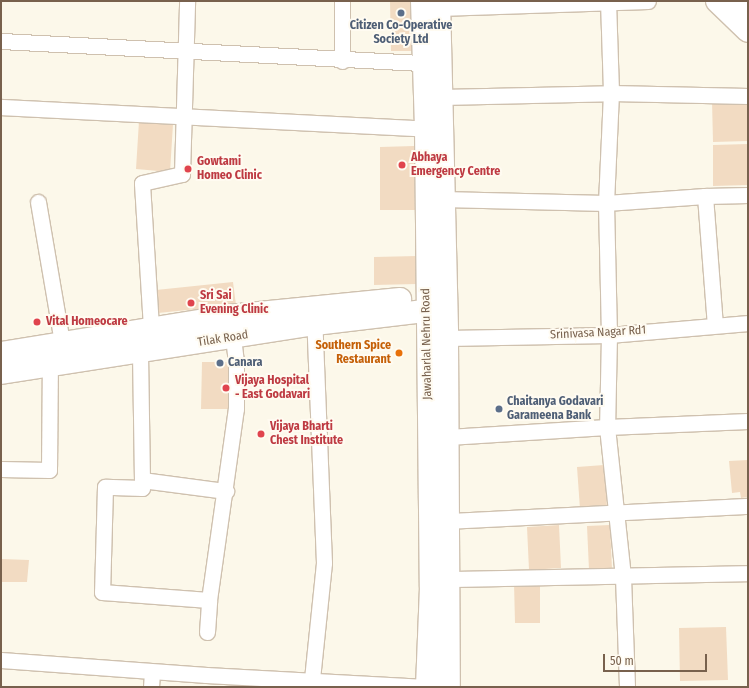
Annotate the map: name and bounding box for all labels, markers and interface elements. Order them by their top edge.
marker: Citizen Co-Operative Society Ltd [396,8,406,18]
place label: Citizen Co-Operative Society Ltd [350,19,452,47]
place label: Abhaya Emergency Centre [411,151,500,179]
place label: Gowtami Homeo Clinic [197,155,262,183]
marker: Abhaya Emergency Centre [396,159,408,171]
marker: Gowtami Homeo Clinic [182,163,194,175]
street label: Jawaharlal Nehru Road [419,288,435,400]
place label: Sri Sai Evening Clinic [200,289,268,317]
marker: Sri Sai Evening Clinic [185,297,197,309]
place label: Vital Homeocare [46,315,128,329]
marker: Vital Homeocare [31,316,43,328]
street label: Srinivasa Nagar Rd1 [550,323,646,343]
street label: Tilak Road [197,328,249,350]
place label: Southern Spice Restaurant [315,339,391,367]
marker: Southern Spice Restaurant [394,348,404,358]
place label: Canara [228,356,262,370]
marker: Canara [215,358,225,368]
place label: Vijaya Hospital - East Godavari [235,374,310,402]
marker: Vijaya Hospital - East Godavari [220,382,232,394]
place label: Chaitanya Godavari Garameena Bank [507,395,603,423]
marker: Chaitanya Godavari Garameena Bank [494,404,504,414]
place label: Vijaya Bharti Chest Institute [270,420,343,448]
marker: Vijaya Bharti Chest Institute [255,428,267,440]
scale bar [605,646,709,672]
text: 50 m [610,654,634,668]

